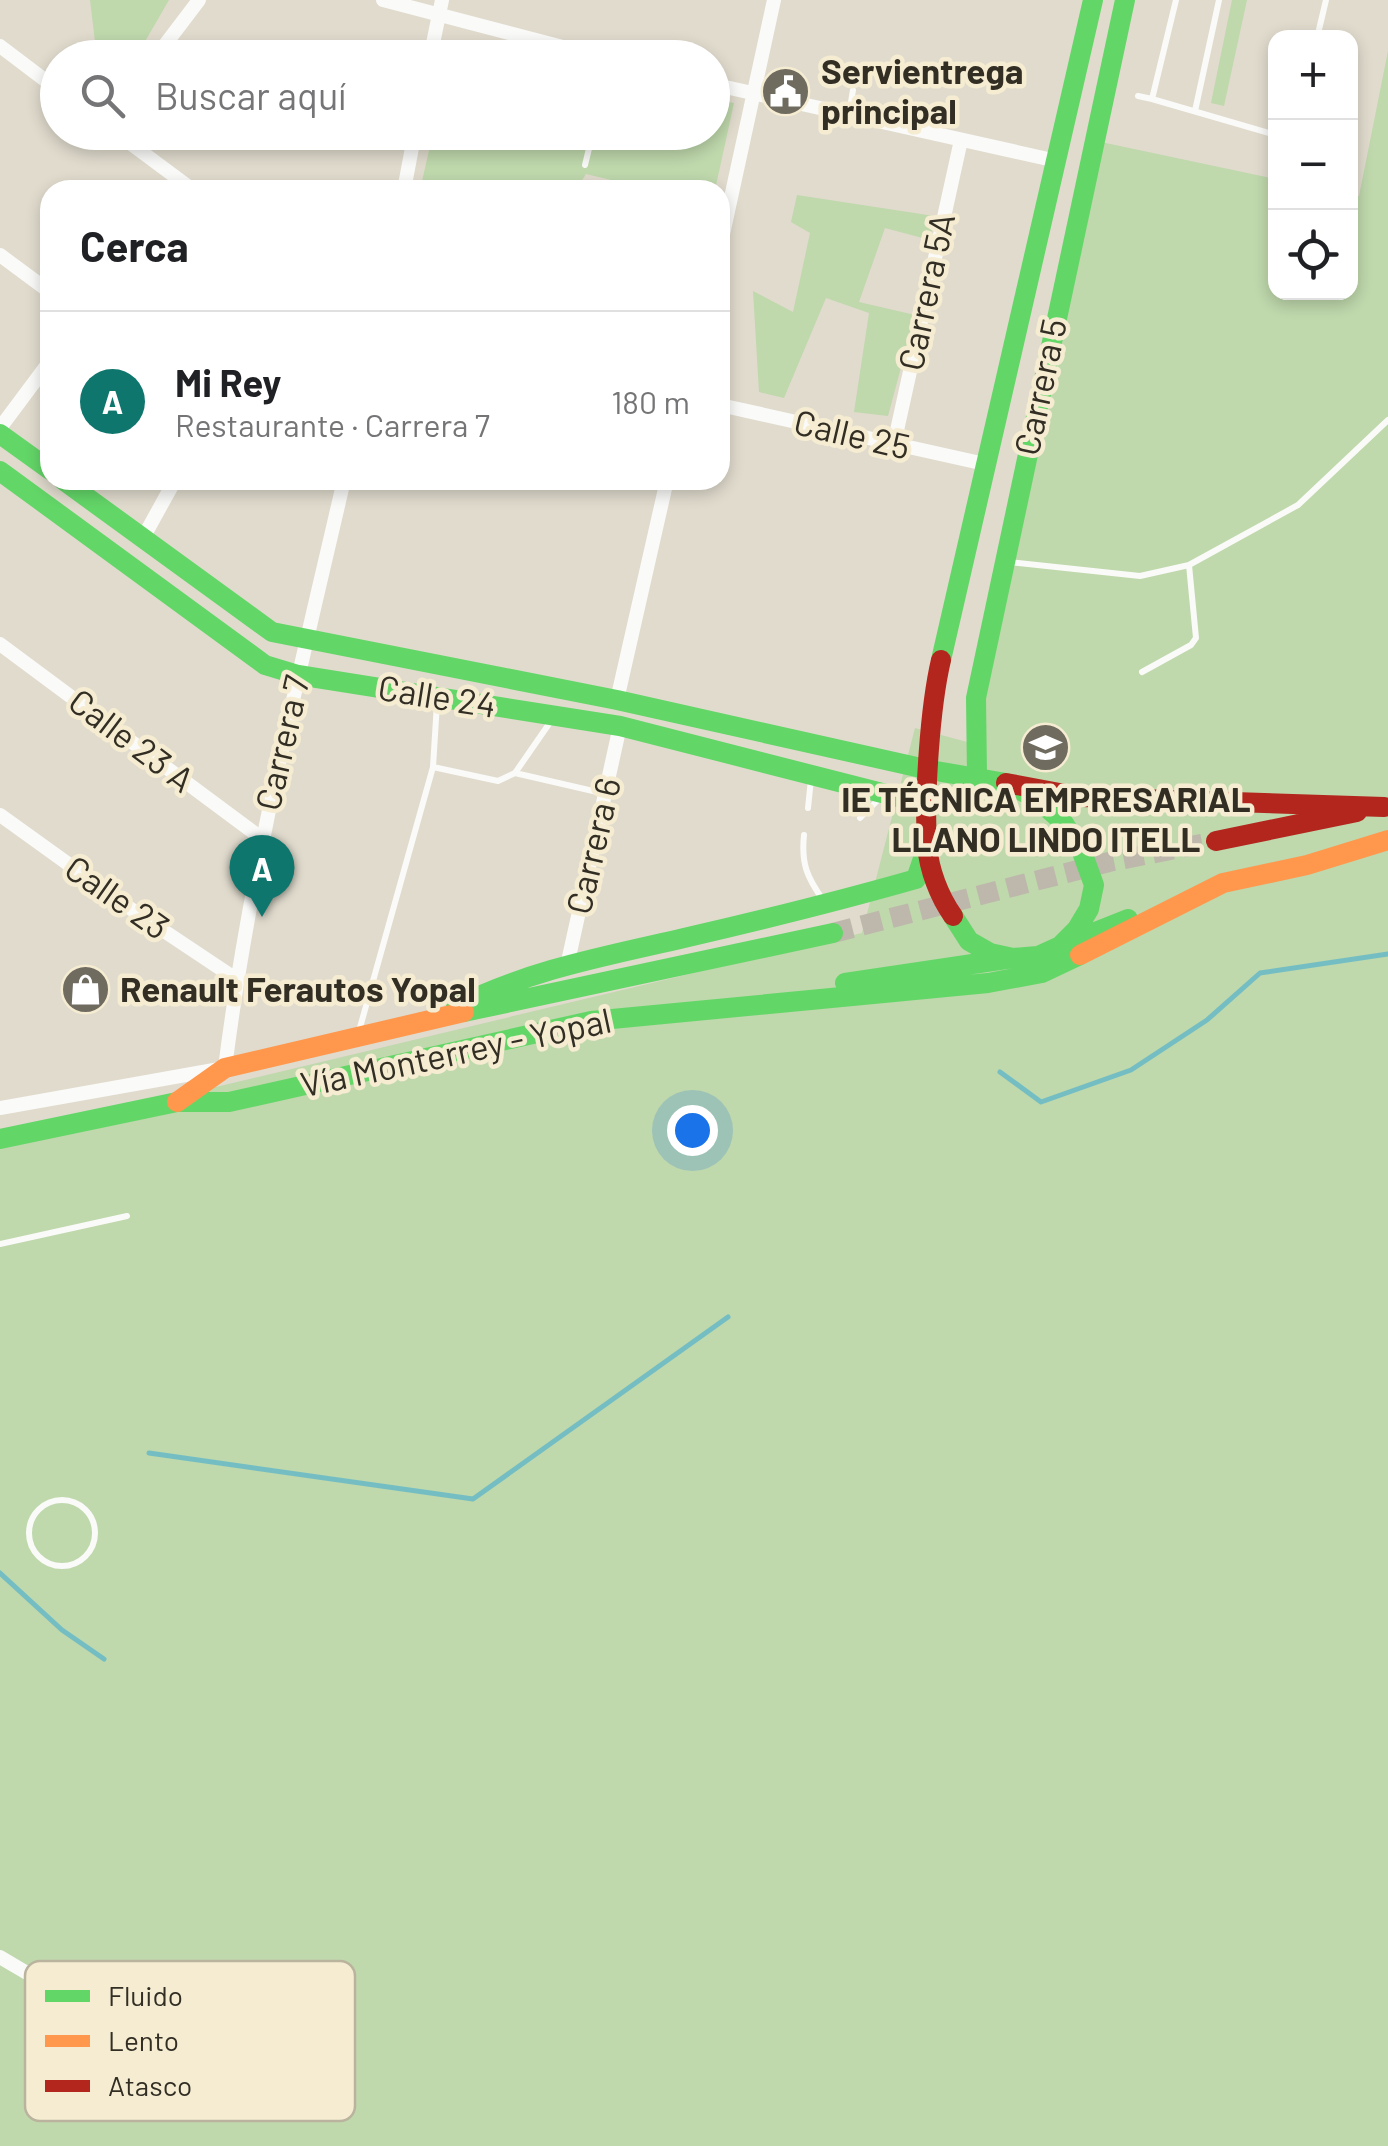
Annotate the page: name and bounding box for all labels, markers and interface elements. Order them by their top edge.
map controls [1268,30,1358,300]
button: + [1268,30,1358,120]
search box [40,40,730,150]
place label: Servientrega principal [821,49,1023,131]
public building icon: Servientrega principal [760,66,812,118]
icon: search [75,68,130,123]
text: Buscar aquí [155,72,346,118]
button: − [1268,120,1358,210]
street label: Carrera 5A [888,209,962,374]
button: locate [1268,210,1358,300]
text: Cerca [80,220,189,270]
street label: Carrera 5 [1004,315,1074,459]
text: Mi Rey [175,359,281,405]
text: A [102,382,123,420]
text: 180 m [611,382,690,420]
street label: Calle 25 [791,399,914,467]
text: Restaurante · Carrera 7 [175,405,490,443]
street label: Calle 24 [375,665,499,725]
street label: Carrera 7 [245,671,317,814]
street label: Calle 23 A [61,679,203,800]
school or university icon: IE TÉCNICA EMPRESARIAL LLANO LINDO ITELL [1020,722,1072,774]
street label: Carrera 6 [556,773,628,918]
place label: IE TÉCNICA EMPRESARIAL LLANO LINDO ITELL [841,777,1251,859]
pin: A [230,834,294,917]
street label: Calle 23 [58,846,178,947]
shop icon: Renault Ferautos Yopal [59,964,111,1016]
place label: Renault Ferautos Yopal [120,967,476,1009]
street label: Vía Monterrey - Yopal [297,998,615,1104]
your location [667,1105,718,1156]
legend [25,1961,355,2121]
text: Fluido [108,1978,183,2012]
text: Lento [108,2023,179,2057]
text: Atasco [108,2068,192,2102]

